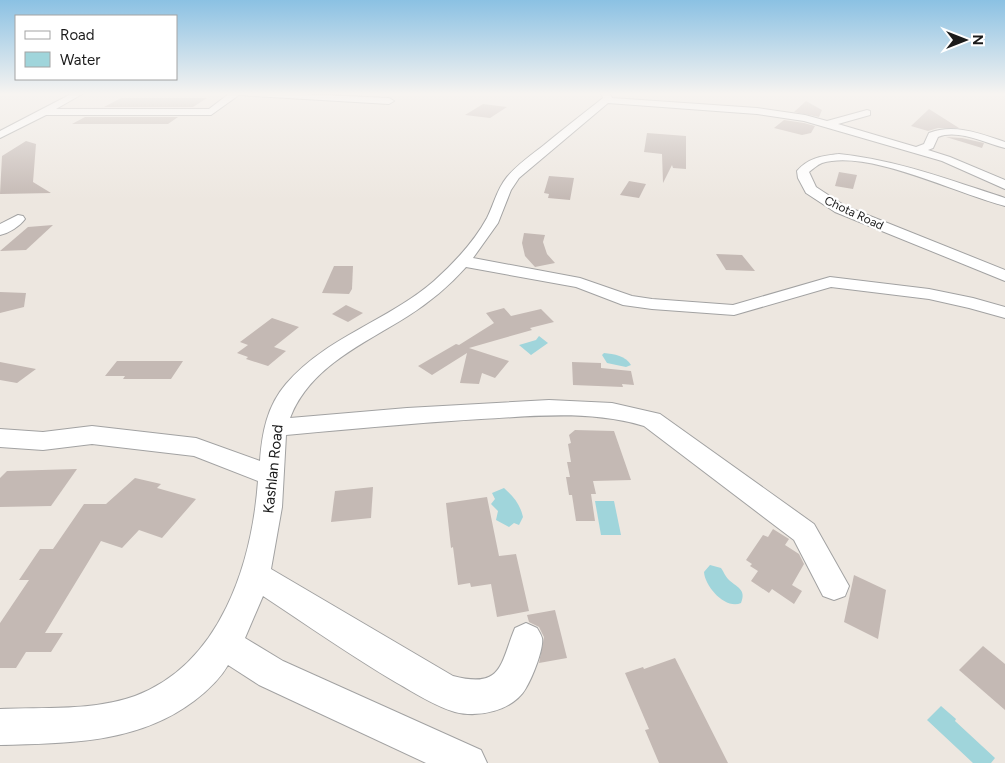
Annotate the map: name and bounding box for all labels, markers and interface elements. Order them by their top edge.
legend [15,15,178,80]
north arrow [940,15,990,65]
text: Road [60,26,95,44]
text: N [969,35,986,45]
text: Water [60,51,100,69]
street label: Chota Road [822,193,886,233]
street label: Kashlan Road [259,424,287,514]

